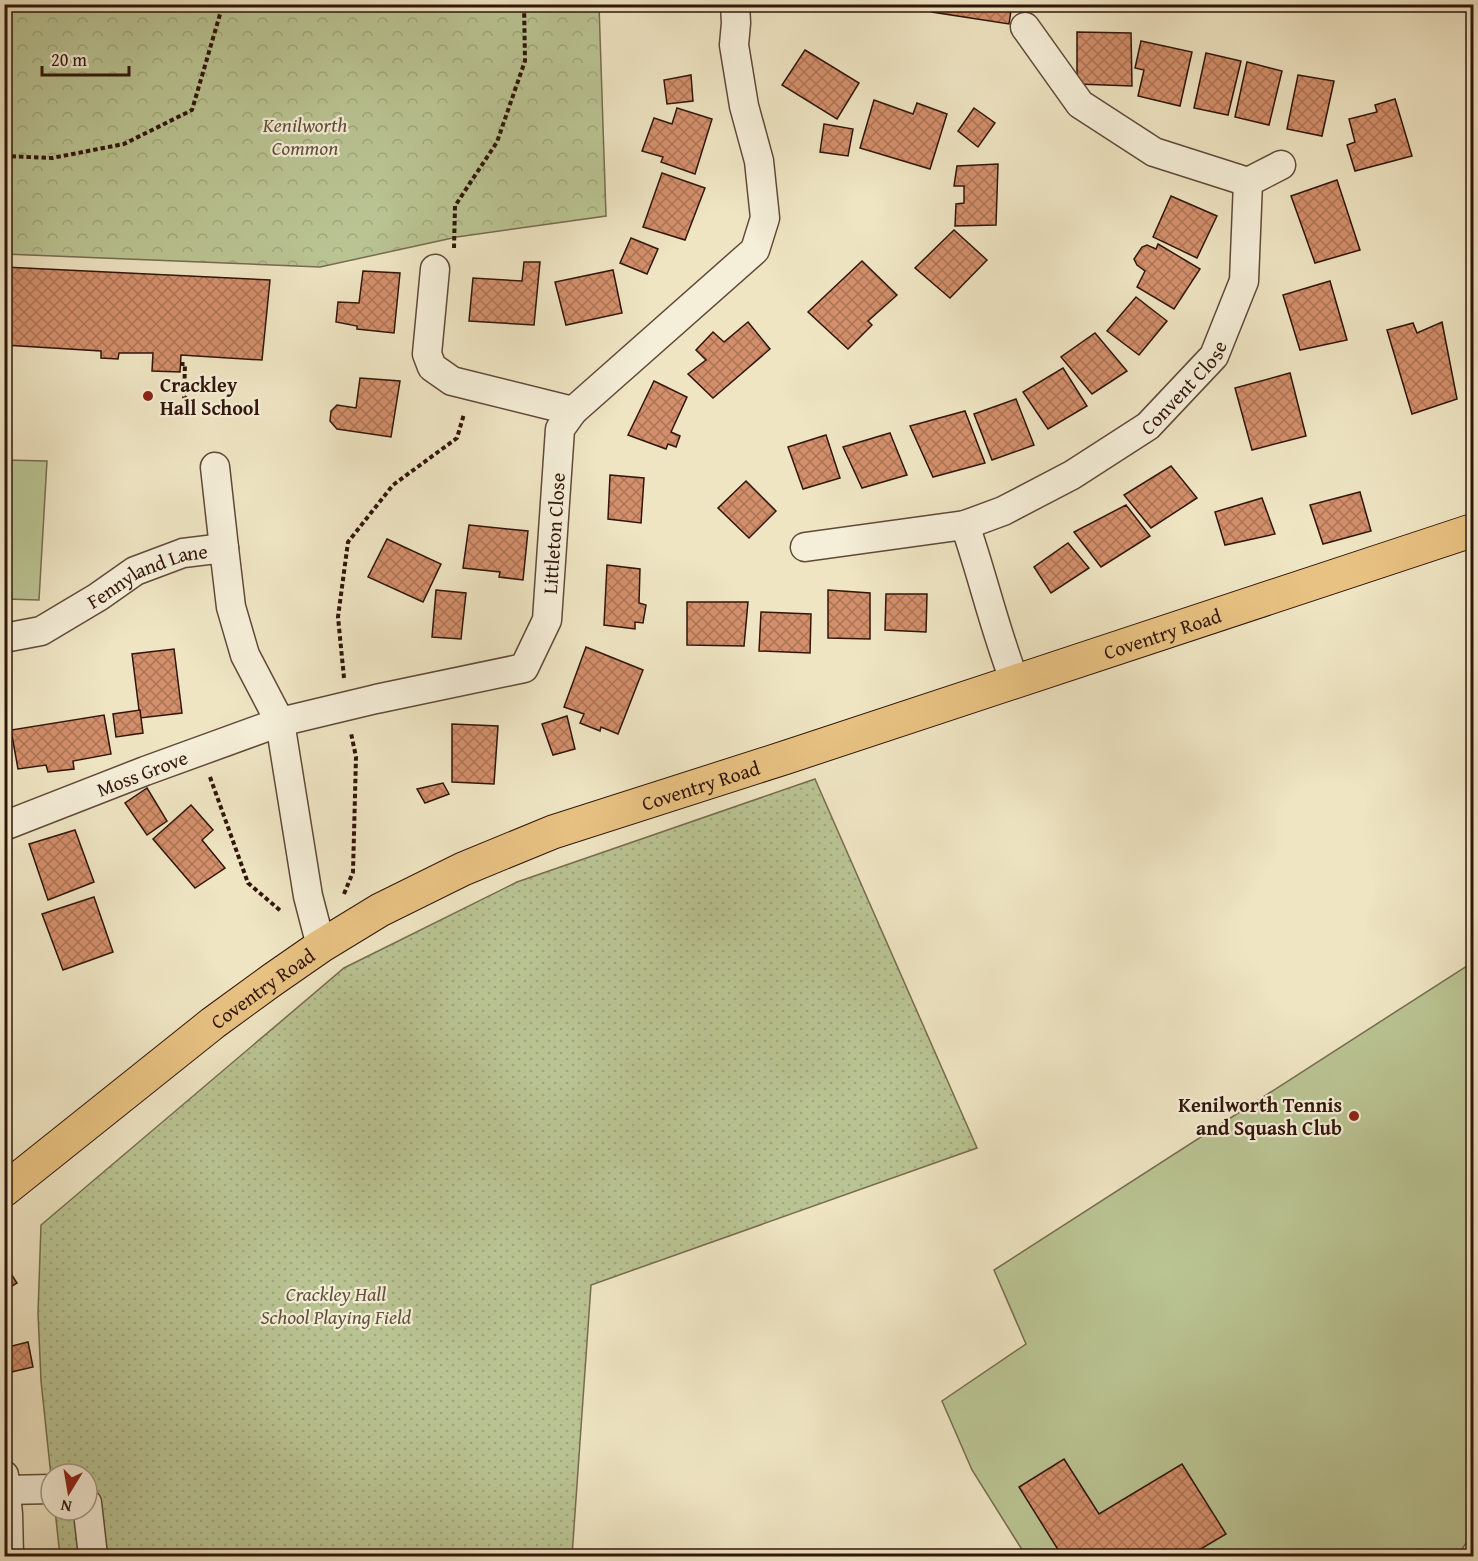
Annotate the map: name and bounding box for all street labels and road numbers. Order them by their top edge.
street label: Convent Close [1135,336,1233,442]
street label: Littleton Close [534,472,571,595]
street label: Fennyland Lane [81,536,209,615]
street label: Coventry Road [1100,600,1225,666]
street label: Moss Grove [92,742,192,804]
street label: Coventry Road [638,752,763,817]
street label: Coventry Road [204,940,320,1035]

